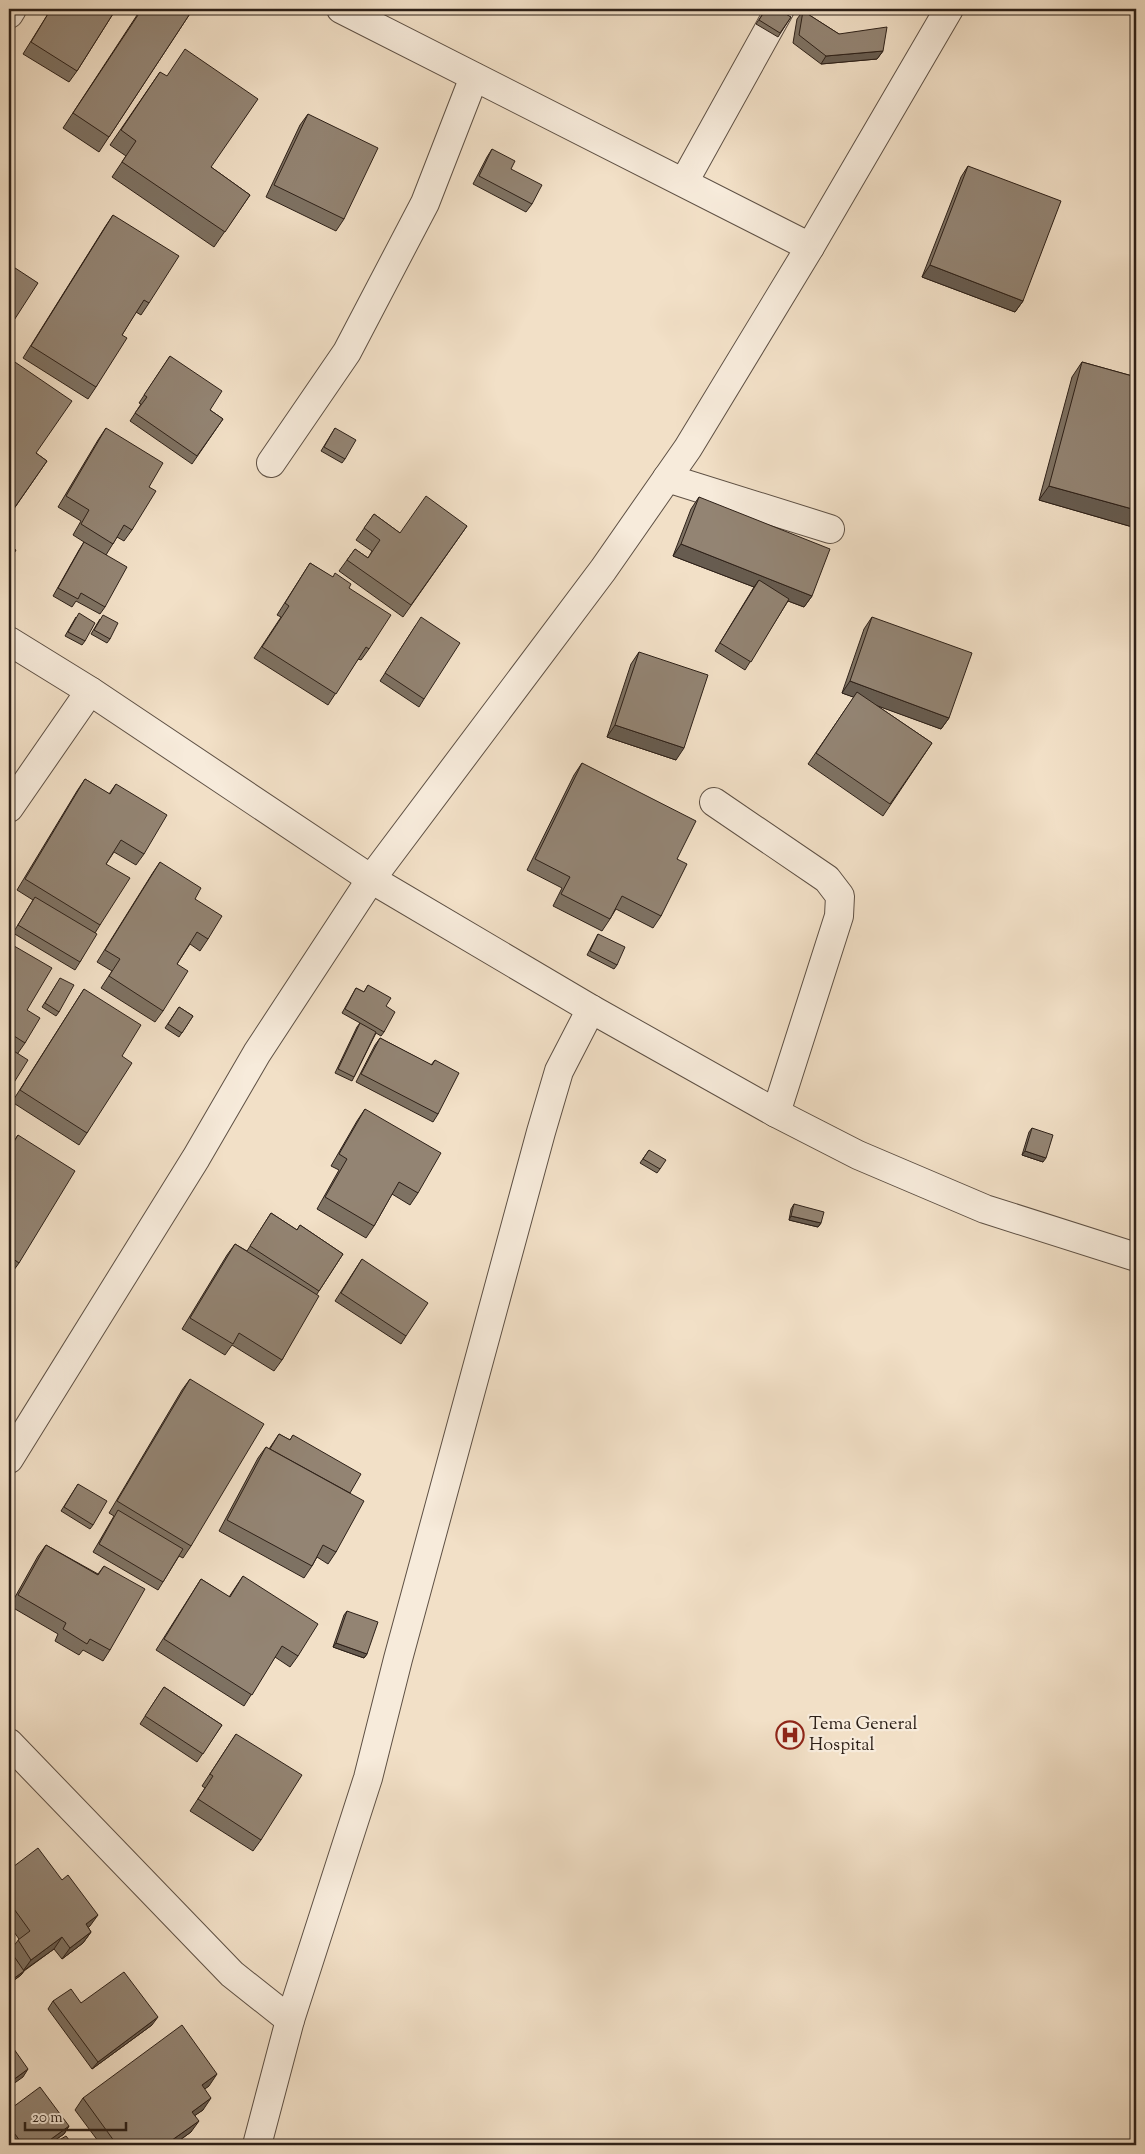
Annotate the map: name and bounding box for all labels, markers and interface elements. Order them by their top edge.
place label: Tema General Hospital [809,1712,918,1759]
hospital icon: Tema General Hospital [775,1720,805,1750]
scale bar [25,2099,126,2131]
text: 20 m [32,2108,63,2129]

